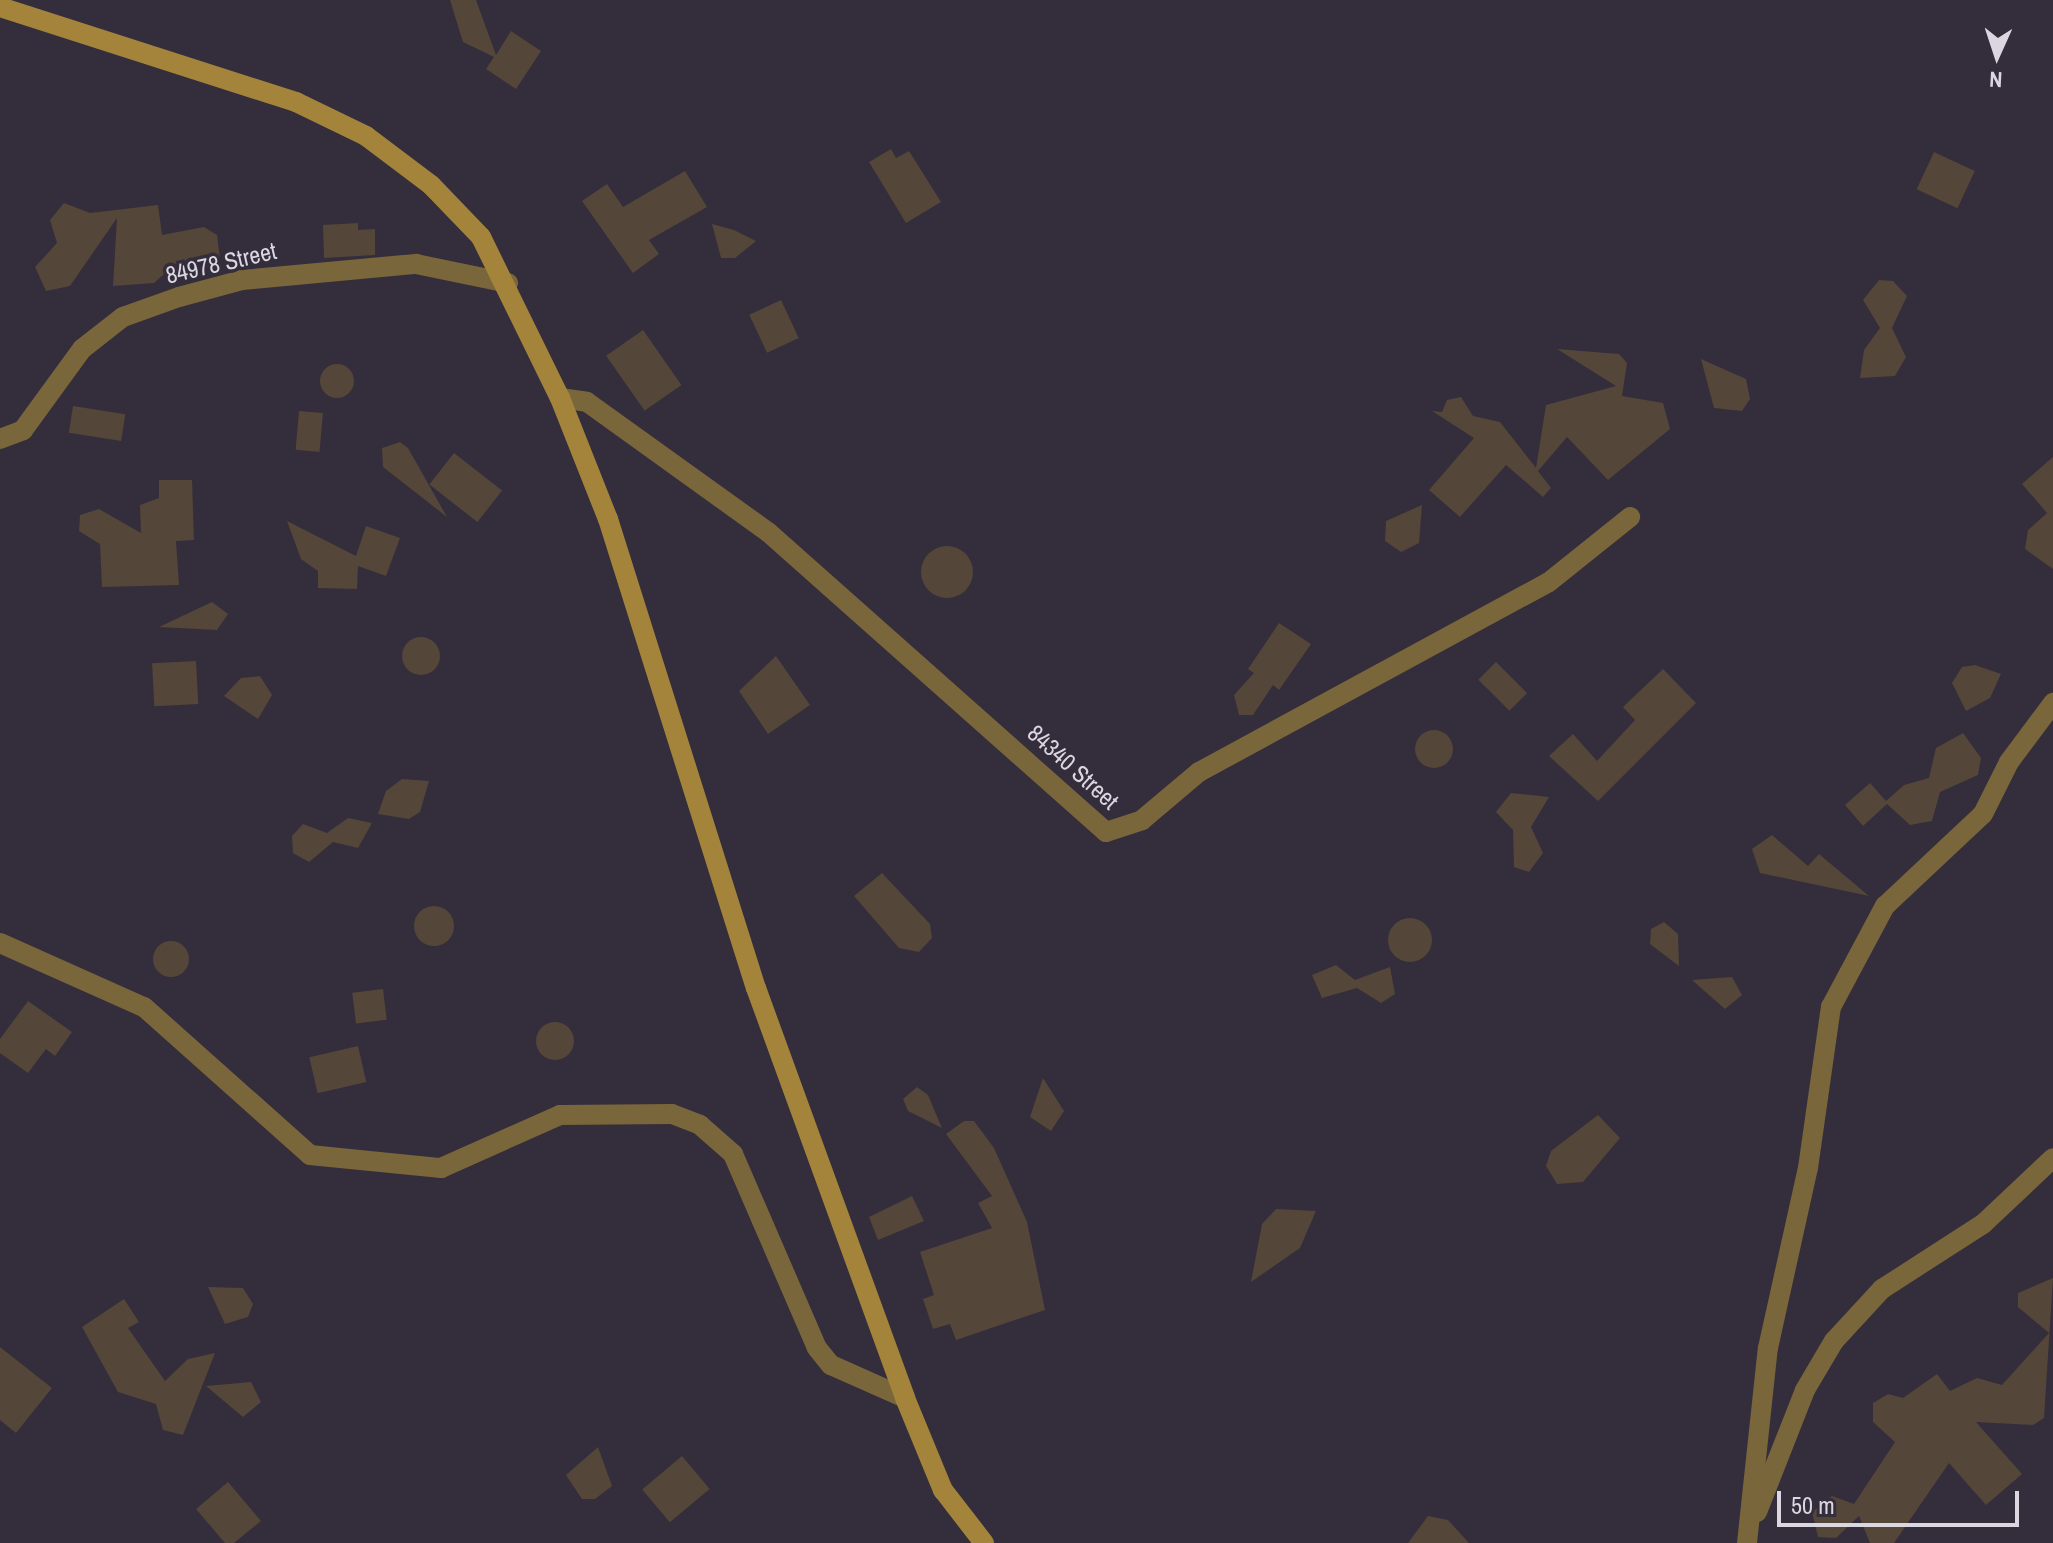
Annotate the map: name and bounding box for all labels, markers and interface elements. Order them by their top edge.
north arrow [1957,16,2037,96]
text: N [1988,65,2003,95]
street label: 84978 Street [163,236,279,290]
street label: 84340 Street [1021,719,1125,815]
scale bar [1781,1475,2023,1525]
text: 50 m [1791,1489,1835,1521]

